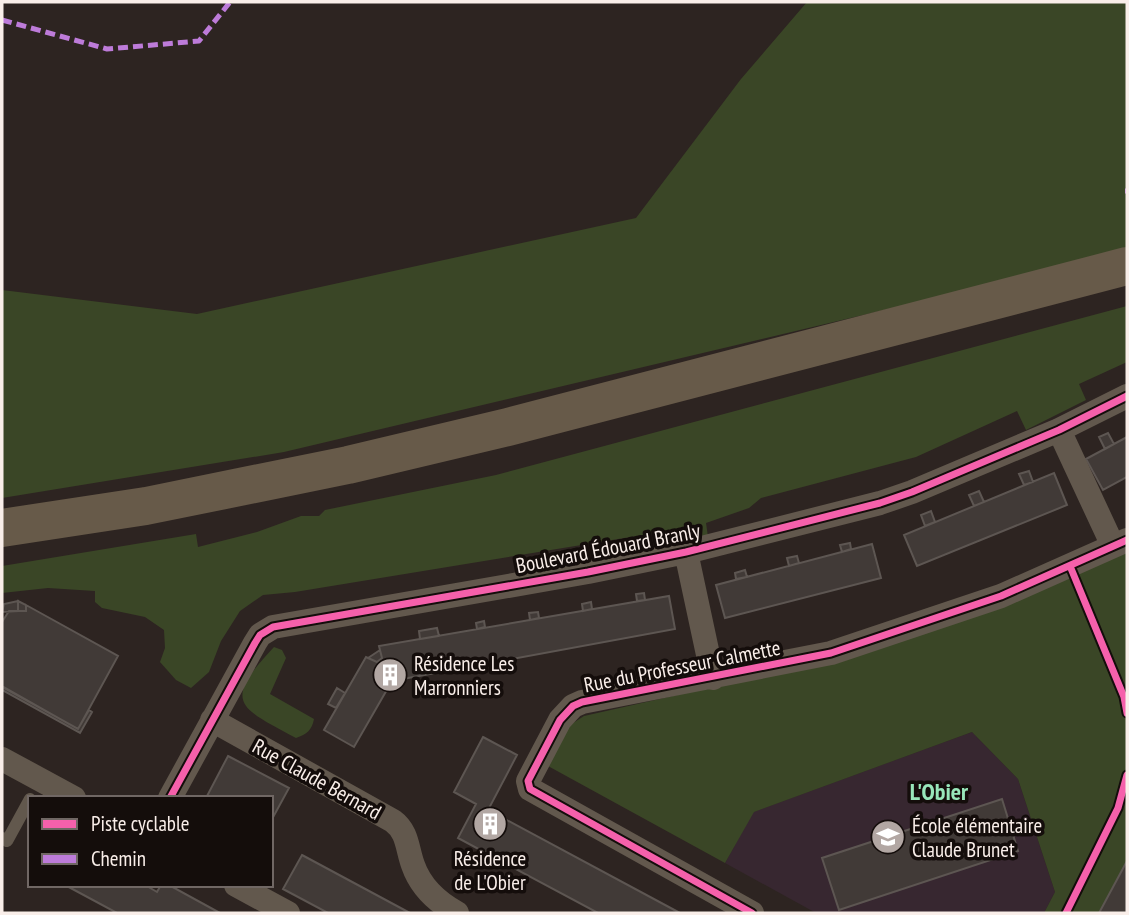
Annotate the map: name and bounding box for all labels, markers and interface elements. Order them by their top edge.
street label: Boulevard Édouard Branly [514,517,703,579]
street label: Rue du Professeur Calmette [581,634,783,698]
place label: Résidence Les Marronniers [414,650,514,701]
building icon: Résidence Les Marronniers [371,656,409,694]
street label: Rue Claude Bernard [248,732,386,826]
district label: L'Obier [910,776,969,807]
legend [28,796,273,887]
building icon: Résidence de L'Obier [471,805,509,843]
text: Piste cyclable [91,810,189,837]
place label: École élémentaire Claude Brunet [912,812,1042,863]
school or university icon: École élémentaire Claude Brunet [869,818,907,856]
text: Chemin [91,845,146,872]
place label: Résidence de L'Obier [454,845,526,896]

